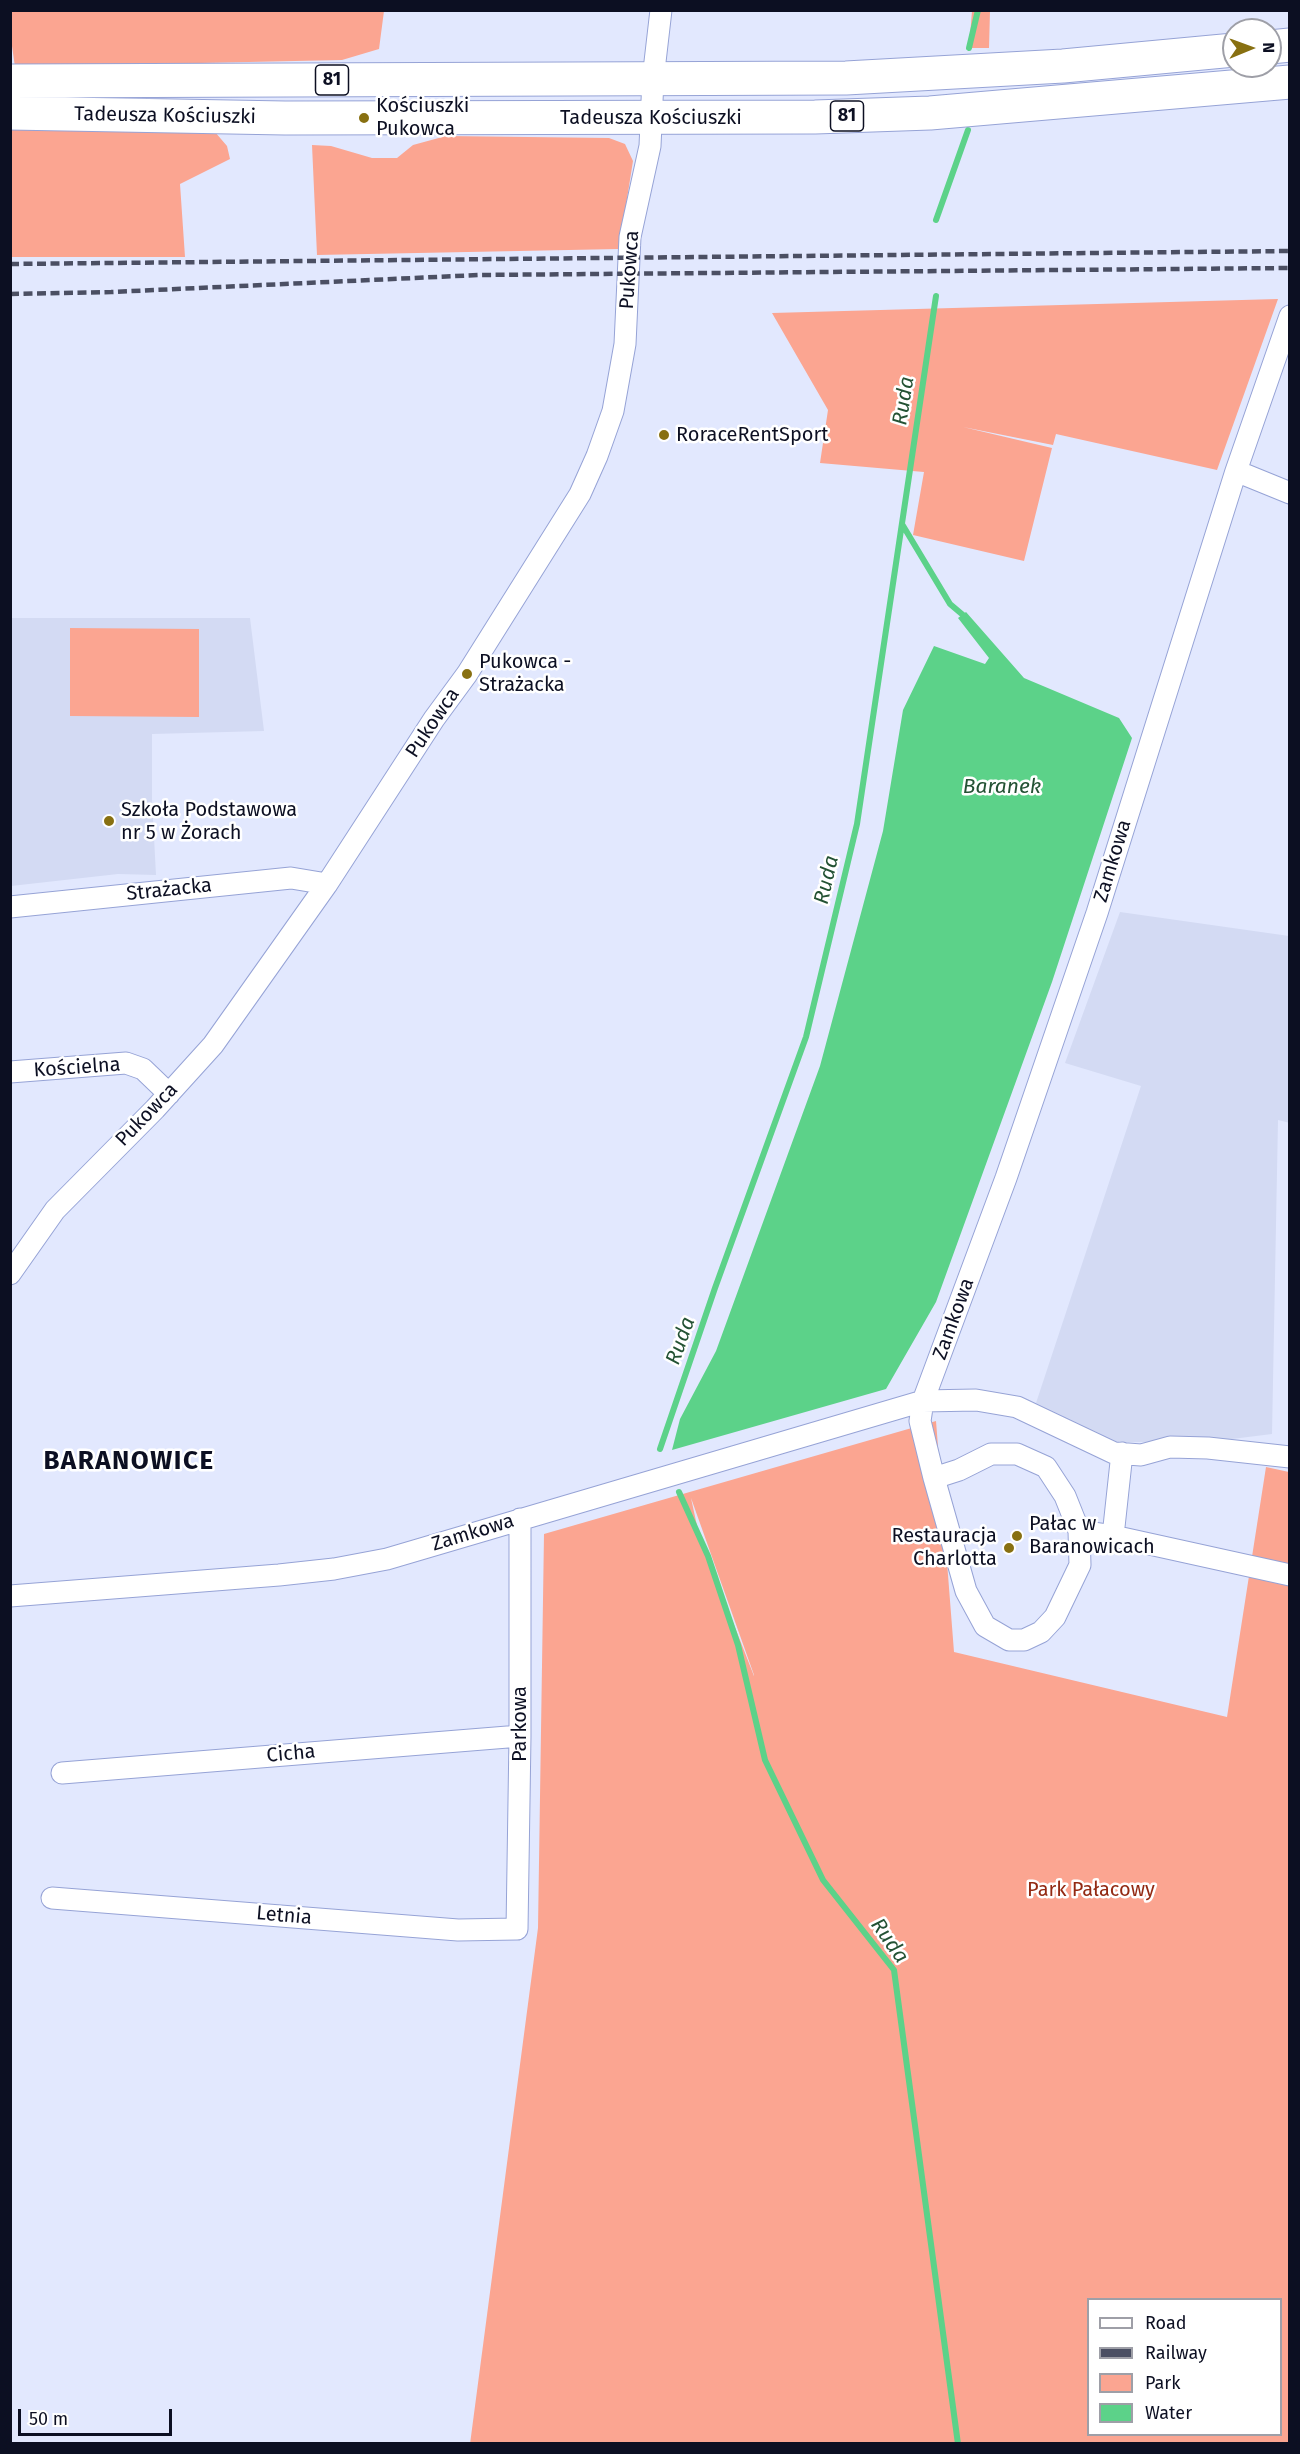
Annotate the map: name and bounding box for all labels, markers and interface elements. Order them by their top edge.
north arrow [1222,18,1282,78]
text: N [1259,42,1278,53]
road number: 81 [316,65,348,95]
place label: Kościuszki Pukowca [376,94,469,141]
road number: 81 [830,101,864,131]
street label: Tadeusza Kościuszki [74,102,256,130]
street label: Tadeusza Kościuszki [560,106,742,130]
marker: Kościuszki Pukowca [357,111,371,125]
street label: Pukowca [615,230,645,310]
water label: Ruda [888,375,920,427]
place label: RoraceRentSport [676,423,828,447]
marker: RoraceRentSport [657,428,671,442]
place label: Pukowca - Strażacka [479,650,571,697]
marker: Pukowca - Strażacka [460,667,474,681]
street label: Pukowca [401,684,465,762]
water label: Baranek [963,774,1041,800]
place label: Szkoła Podstawowa nr 5 w Żorach [121,798,297,845]
marker: Szkoła Podstawowa nr 5 w Żorach [102,814,116,828]
street label: Zamkowa [1089,817,1137,905]
water label: Ruda [809,853,845,907]
street label: Strażacka [125,874,213,906]
street label: Kościelna [33,1053,121,1083]
street label: Pukowca [111,1078,183,1152]
street label: Zamkowa [928,1275,980,1363]
water label: Ruda [661,1314,701,1368]
district label: BARANOWICE [43,1446,215,1478]
street label: Zamkowa [429,1509,517,1557]
place label: Pałac w Baranowicach [1029,1512,1155,1559]
place label: Restauracja Charlotta [891,1524,997,1571]
marker: Pałac w Baranowicach [1010,1529,1024,1543]
marker: Restauracja Charlotta [1002,1541,1016,1555]
street label: Parkowa [508,1686,532,1762]
street label: Cicha [266,1740,316,1768]
park label: Park Pałacowy [1027,1878,1155,1902]
street label: Letnia [255,1902,313,1930]
water label: Ruda [865,1914,913,1968]
legend [1087,2298,1282,2436]
text: Road [1145,2312,1187,2334]
text: Railway [1145,2342,1207,2364]
text: Park [1145,2372,1180,2394]
scale bar [21,2397,176,2435]
text: Water [1145,2402,1192,2424]
text: 50 m [29,2408,68,2430]

